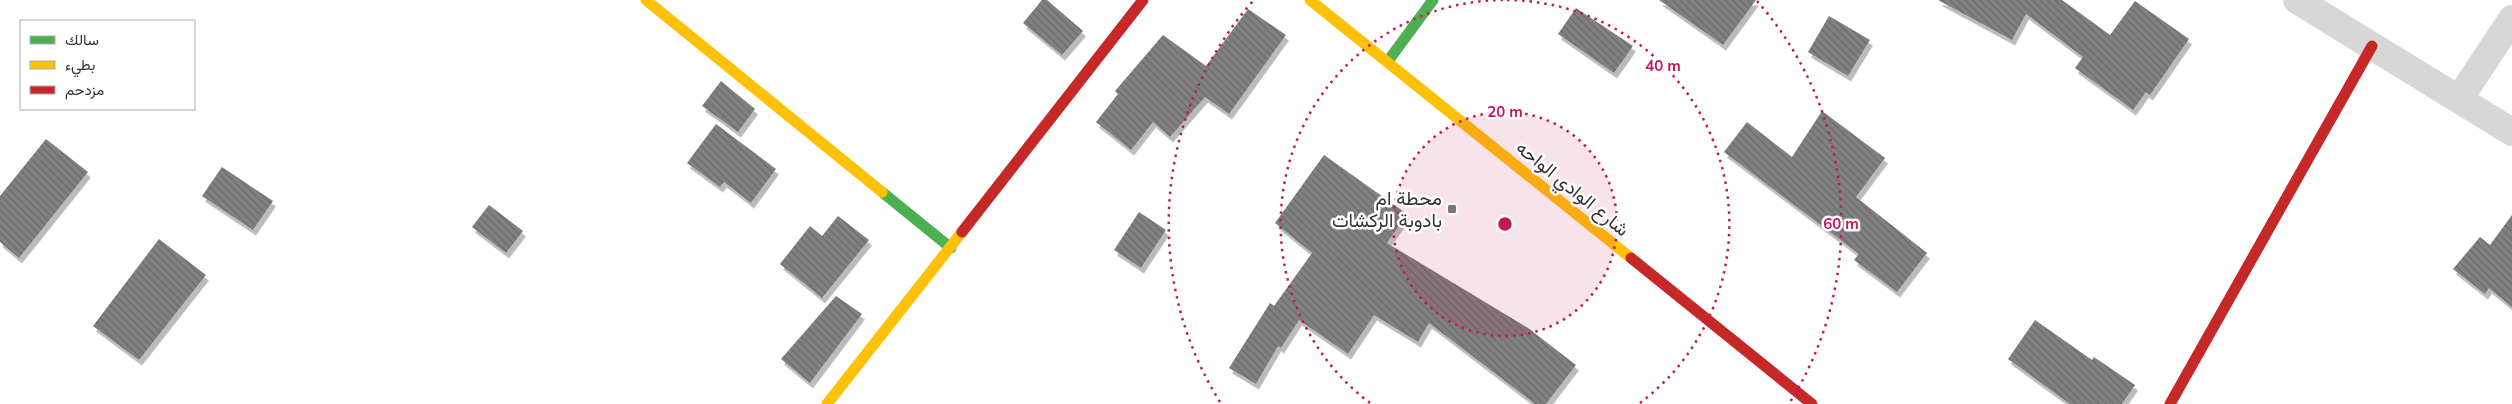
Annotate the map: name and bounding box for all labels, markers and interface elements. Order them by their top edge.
legend [20,20,195,110]
text: سالك [65,30,99,49]
text: بطيء [65,55,95,78]
text: 40 m [1645,56,1681,75]
text: مزدحم [65,80,104,100]
text: 20 m [1487,102,1523,121]
street label: شارع الوادي الواحه [1509,135,1634,244]
place label: محطة ام بادوبة الركشات [1332,186,1442,232]
marker: محطة ام بادوبة الركشات [1446,203,1458,215]
text: 60 m [1823,214,1859,233]
centre of rings [1496,215,1514,233]

